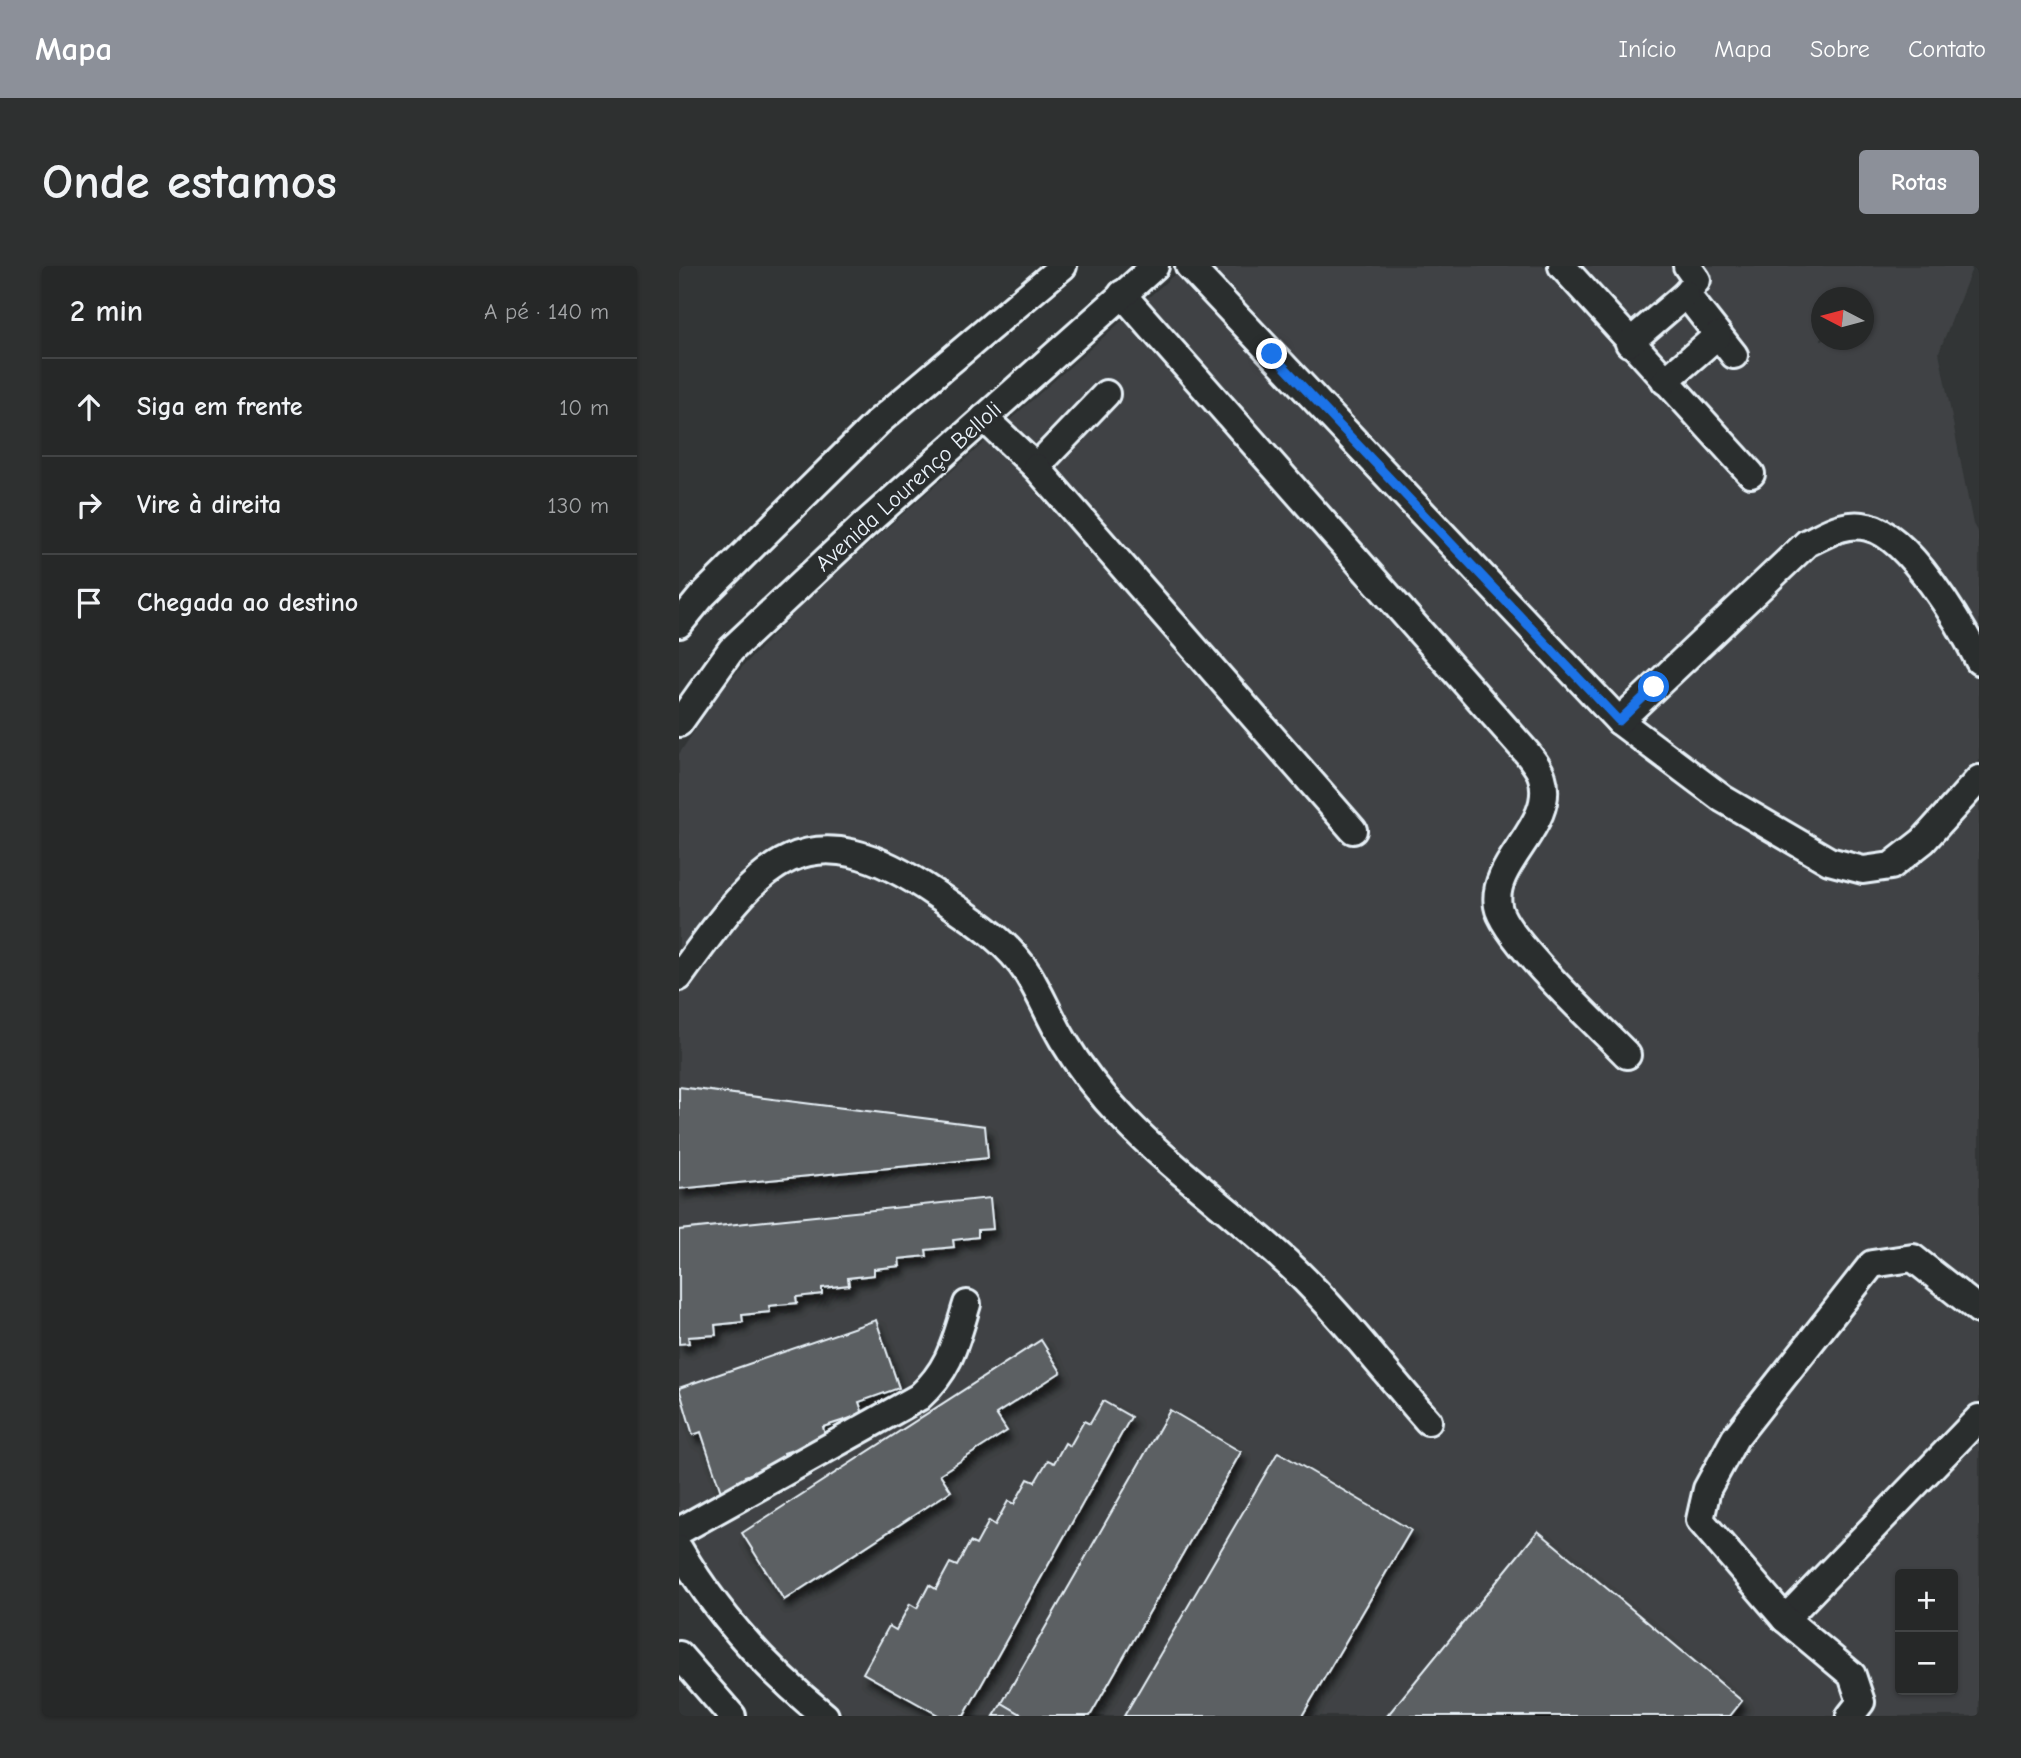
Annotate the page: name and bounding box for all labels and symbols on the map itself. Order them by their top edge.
north arrow [1811,287,1874,350]
route end [1256,338,1287,369]
street label: Avenida Lourenço Belloli [810,396,1007,577]
route start [1638,671,1669,702]

